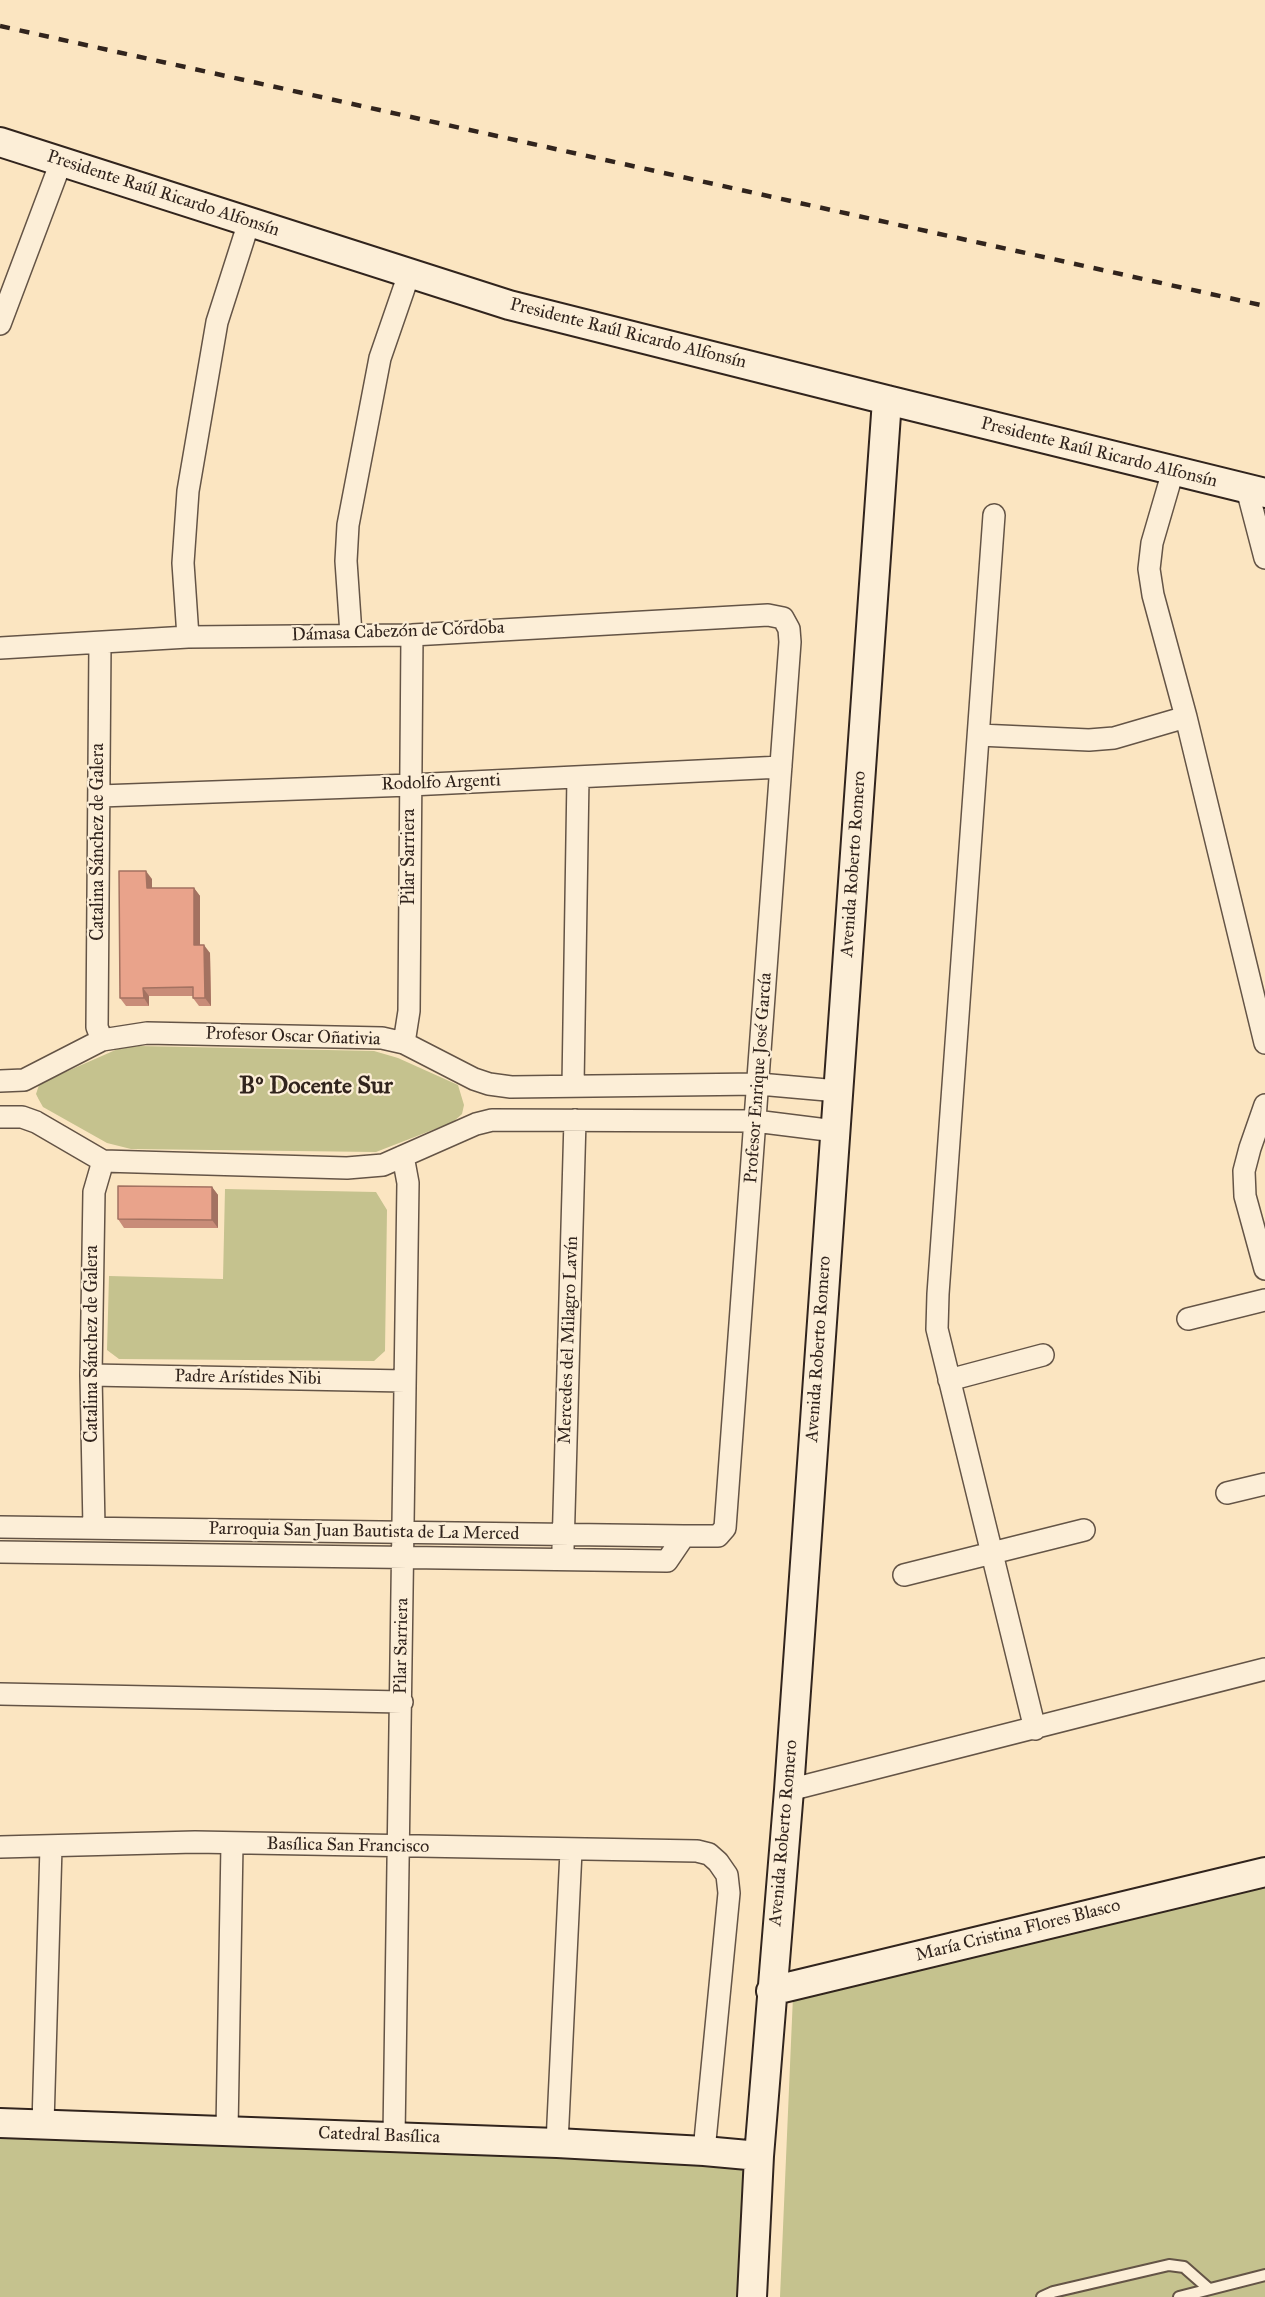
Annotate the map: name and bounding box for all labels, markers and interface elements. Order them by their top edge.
street label: Presidente Raúl Ricardo Alfonsín [44,146,282,242]
street label: Presidente Raúl Ricardo Alfonsín [508,294,748,374]
street label: Presidente Raúl Ricardo Alfonsín [979,413,1219,493]
street label: Dámasa Cabezón de Córdoba [291,617,505,647]
street label: Catalina Sánchez de Galera [88,743,110,941]
street label: Rodolfo Argenti [381,770,501,796]
street label: Avenida Roberto Romero [837,770,871,958]
street label: Pilar Sarriera [399,809,421,905]
street label: Profesor Enrique José García [741,972,777,1184]
street label: Profesor Oscar Oñativia [205,1023,381,1051]
district label: Bº Docente Sur [239,1073,393,1101]
street label: Mercedes del Milagro Lavín [555,1236,583,1444]
street label: Catalina Sánchez de Galera [82,1245,104,1443]
street label: Avenida Roberto Romero [802,1255,836,1443]
street label: Padre Arístides Nibi [174,1366,322,1390]
street label: Parroquia San Juan Bautista de La Merced [208,1518,520,1546]
street label: Pilar Sarriera [390,1598,414,1694]
street label: Avenida Roberto Romero [765,1739,803,1927]
street label: Basílica San Francisco [266,1834,430,1858]
street label: María Cristina Flores Blasco [913,1895,1123,1967]
street label: Catedral Basílica [318,2123,440,2149]

